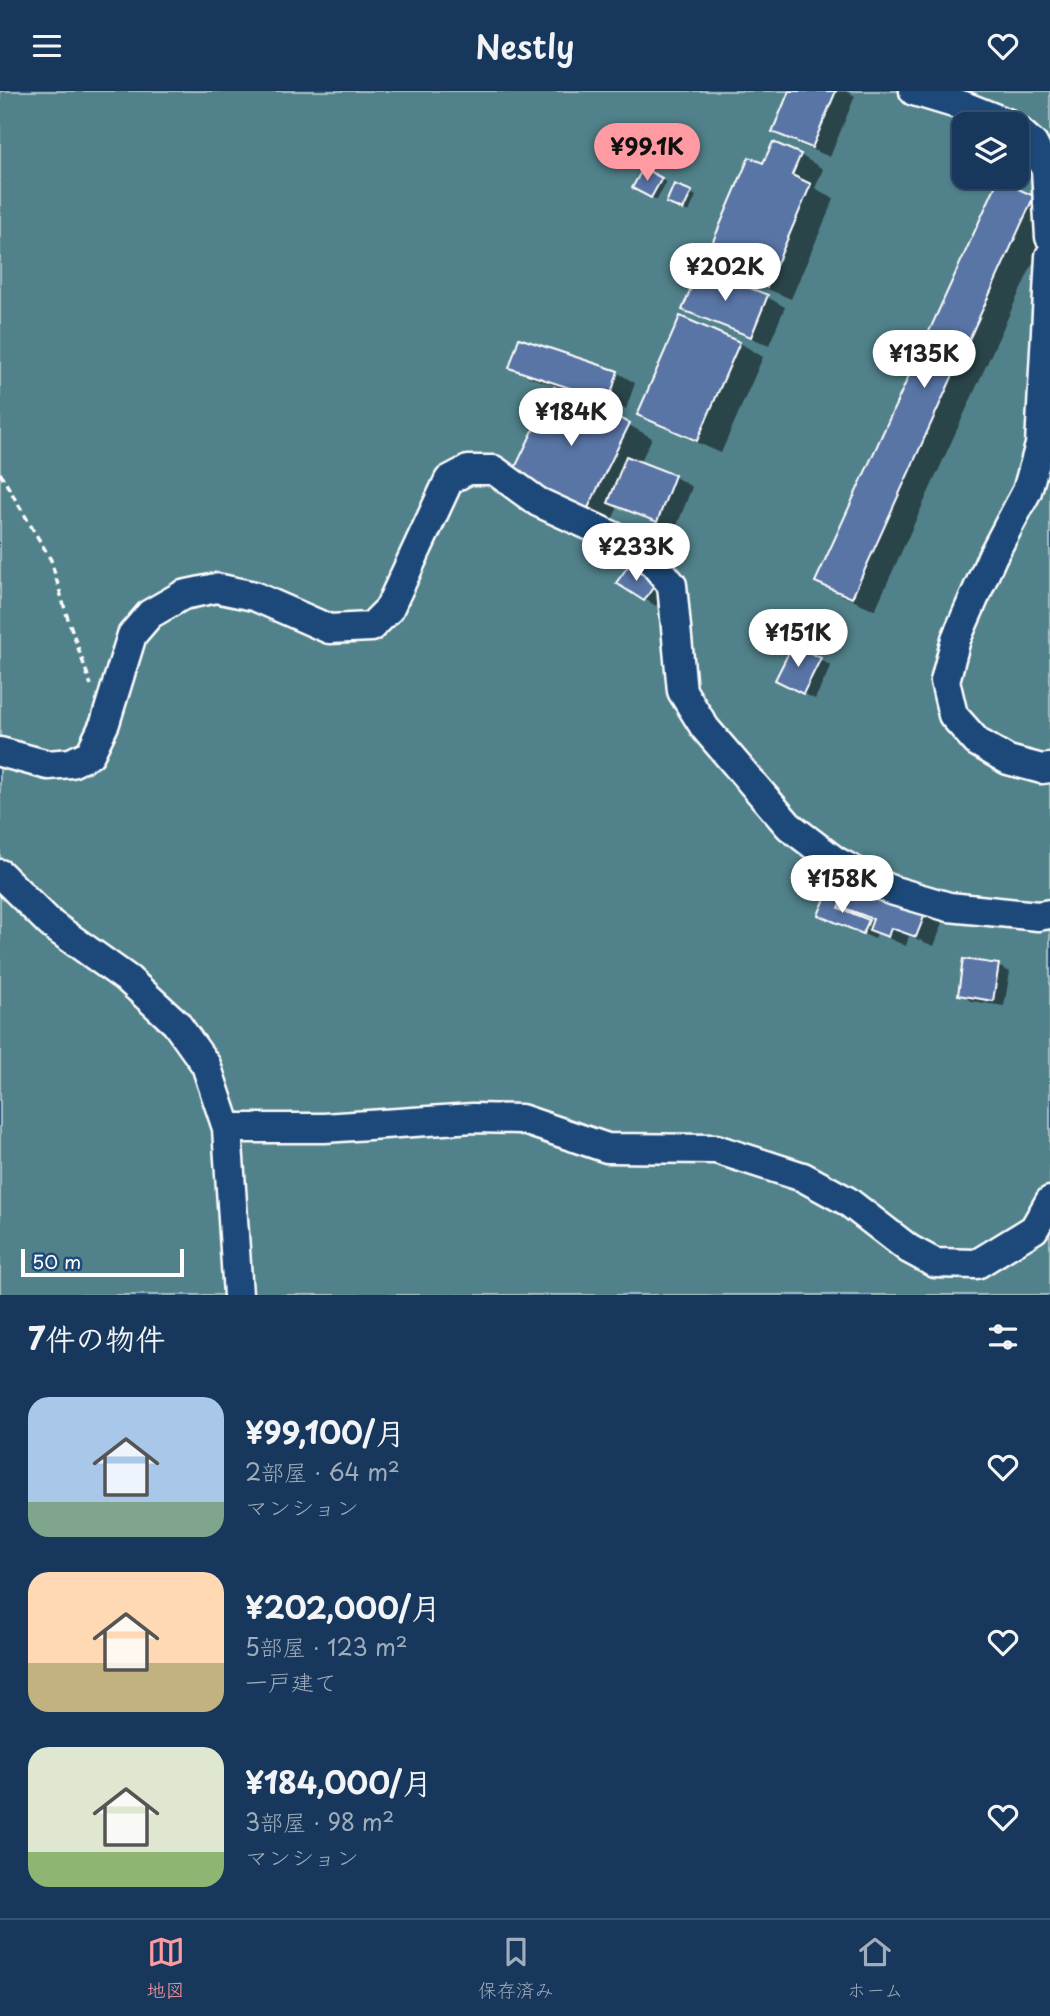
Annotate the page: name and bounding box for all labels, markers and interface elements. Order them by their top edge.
text: Nestly [475,22,575,70]
icon: menu [28,27,66,65]
icon: heart [984,27,1022,65]
map controls [952,112,1029,189]
button: layers [952,112,1029,189]
pin: ¥99.1K [590,123,704,183]
text: ¥99.1K [610,128,684,163]
pin: ¥202K [676,243,774,303]
text: ¥202K [686,248,764,283]
pin: ¥135K [875,331,973,390]
text: ¥135K [889,335,959,370]
pin: ¥184K [522,389,620,448]
text: ¥184K [535,393,607,428]
pin: ¥233K [587,524,685,583]
text: ¥233K [598,528,674,563]
pin: ¥151K [749,609,847,669]
text: ¥151K [765,614,831,649]
pin: ¥158K [793,855,891,915]
text: ¥158K [807,860,877,895]
scale bar [21,1246,184,1278]
text: 50 m [32,1247,81,1275]
text: 7件の物件 [28,1315,165,1360]
icon: filters [984,1318,1022,1356]
text: ¥99,100/月 [245,1409,405,1454]
icon: home [84,1425,168,1509]
icon: heart [984,1448,1022,1486]
text: 2部屋 · 64 m² [245,1454,400,1489]
text: マンション [245,1489,359,1524]
text: ¥202,000/月 [245,1584,441,1629]
icon: home [84,1600,168,1684]
icon: heart [984,1623,1022,1661]
text: 5部屋 · 123 m² [245,1629,408,1664]
text: 一戸建て [245,1664,337,1699]
text: ¥184,000/月 [245,1759,432,1804]
icon: home [84,1775,168,1859]
icon: heart [984,1798,1022,1836]
text: 3部屋 · 98 m² [245,1804,394,1839]
text: マンション [245,1839,359,1874]
tab: 地図 [147,1933,185,2003]
tab: 保存済み [478,1933,554,2003]
tab: ホーム [847,1933,903,2003]

